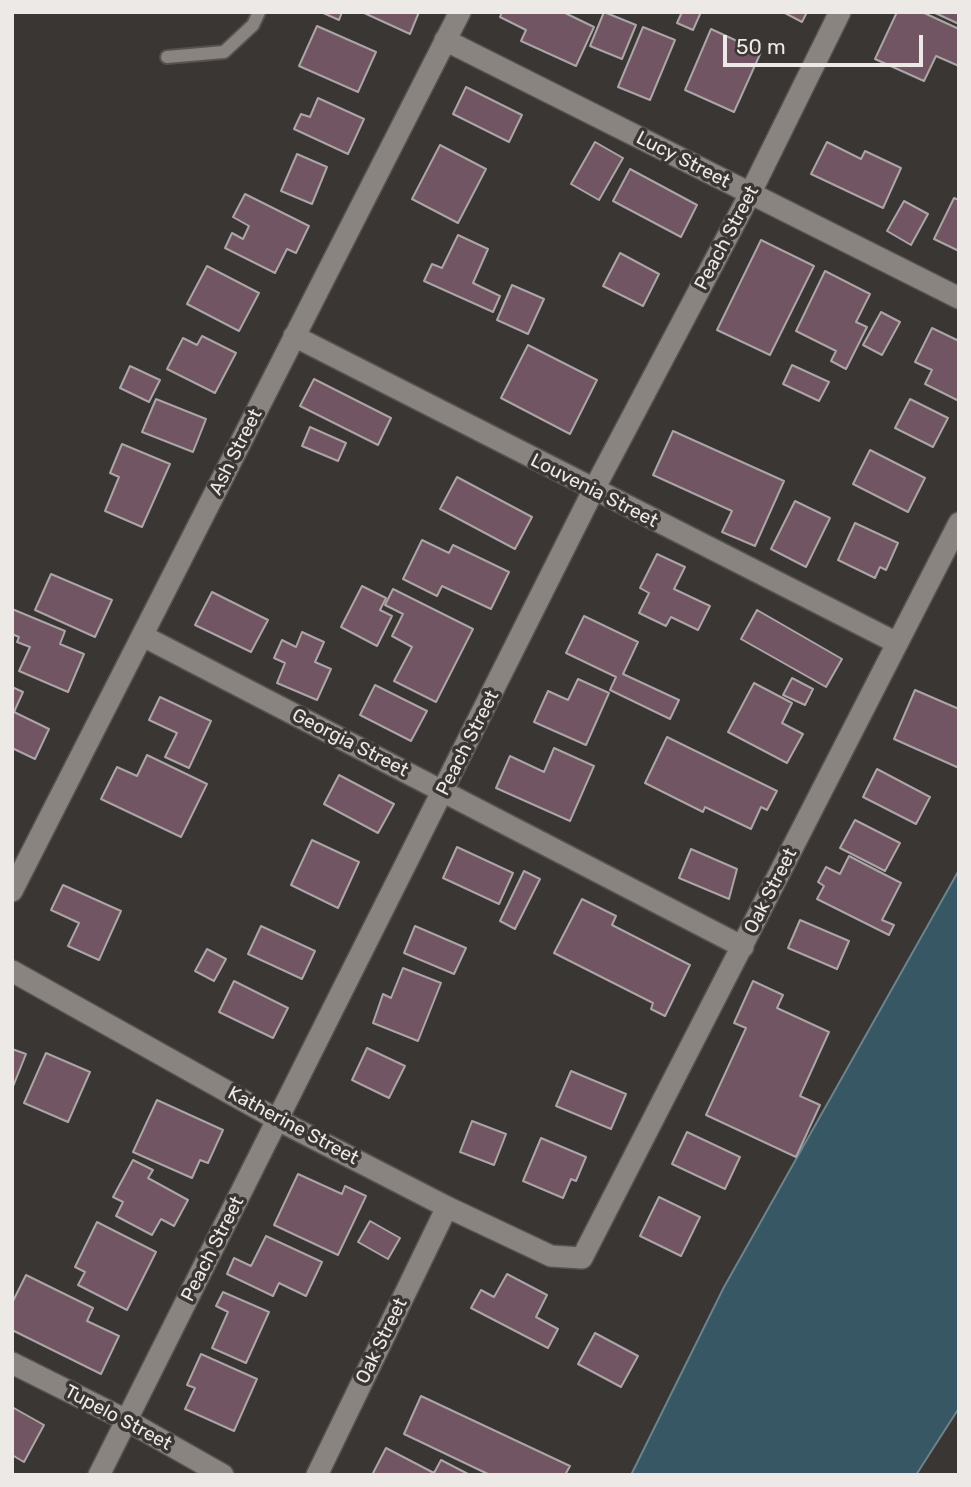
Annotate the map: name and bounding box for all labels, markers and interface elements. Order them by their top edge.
scale bar [726,21,926,65]
text: 50 m [736,34,786,59]
street label: Lucy Street [632,127,734,193]
street label: Peach Street [690,182,764,294]
street label: Ash Street [205,405,267,499]
street label: Louvenia Street [527,449,661,533]
street label: Peach Street [432,687,504,799]
street label: Georgia Street [288,704,412,782]
street label: Oak Street [740,845,802,937]
street label: Katherine Street [224,1082,362,1170]
street label: Peach Street [177,1193,249,1305]
street label: Oak Street [351,1294,413,1388]
street label: Tupelo Street [61,1380,175,1456]

